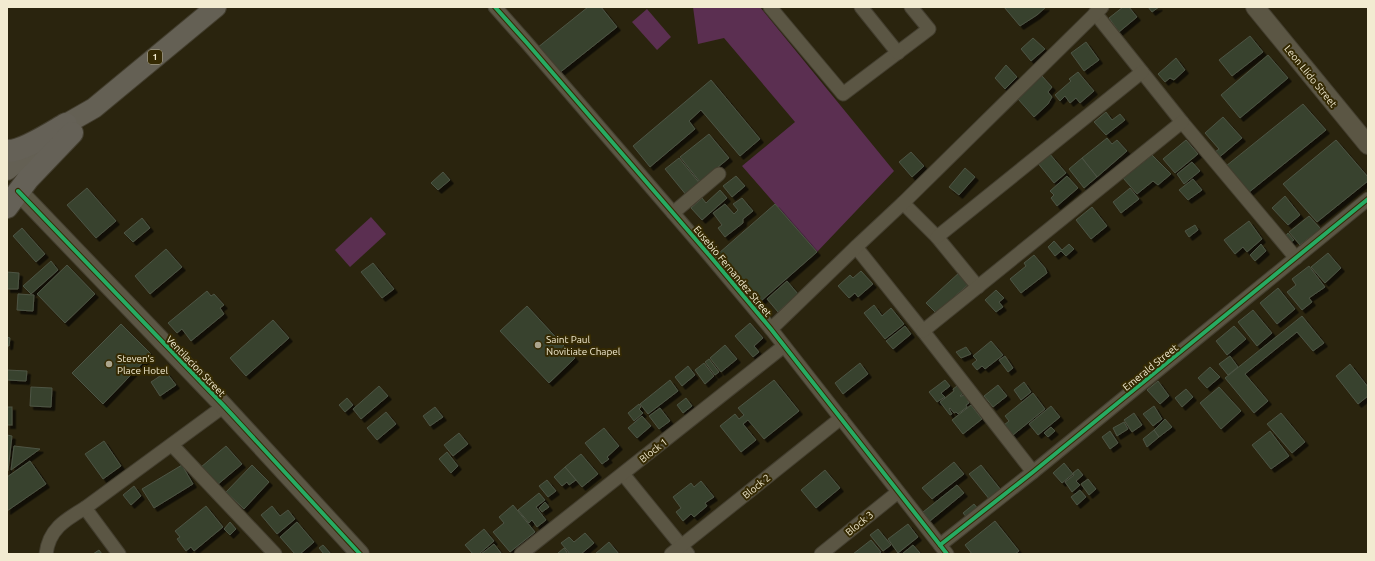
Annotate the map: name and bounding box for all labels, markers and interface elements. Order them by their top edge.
street label: Leon Llido Street [1282,43,1339,110]
road number: 1 [148,50,162,64]
street label: Eusebio Fernandez Street [691,224,774,319]
street label: Ventilacion Street [164,334,228,399]
place label: Saint Paul Novitiate Chapel [546,334,621,357]
marker: Saint Paul Novitiate Chapel [533,340,543,350]
street label: Emerald Street [1121,342,1180,393]
place label: Steven’s Place Hotel [117,353,168,376]
marker: Steven’s Place Hotel [104,359,114,369]
street label: Block 1 [637,436,669,465]
street label: Block 2 [740,472,772,501]
street label: Block 3 [843,509,875,538]

